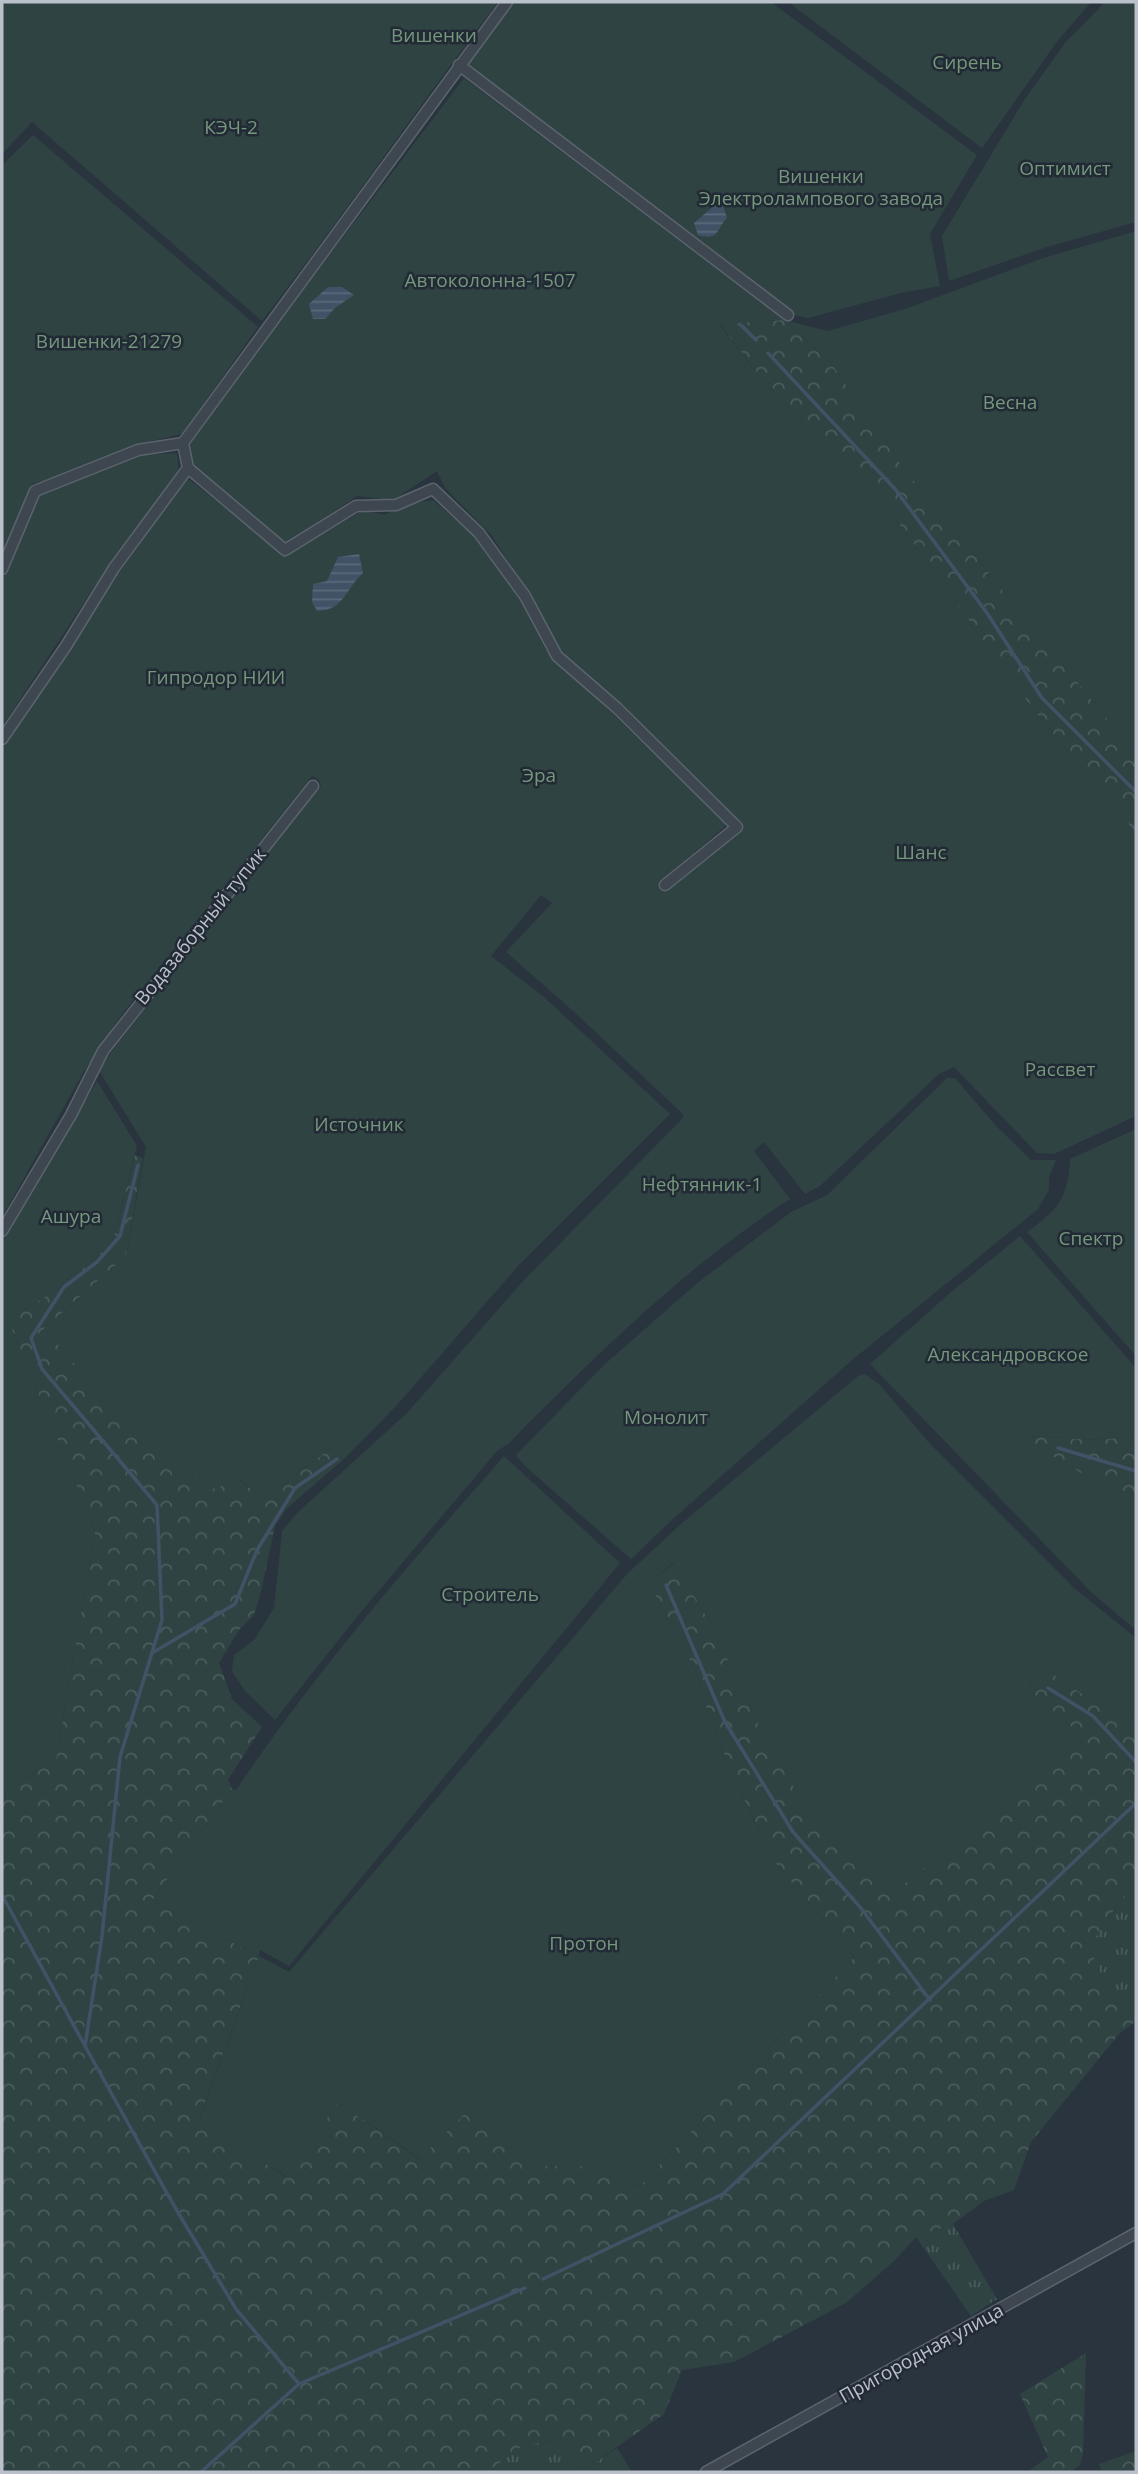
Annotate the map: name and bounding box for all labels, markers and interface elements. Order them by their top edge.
park label: Вишенки [391,22,477,48]
park label: Сирень [932,49,1002,75]
park label: КЭЧ-2 [204,114,258,140]
park label: Оптимист [1019,155,1111,181]
park label: Вишенки Электролампового завода [699,163,943,211]
park label: Автоколонна-1507 [404,267,576,293]
park label: Вишенки-21279 [36,328,182,354]
park label: Весна [983,389,1037,415]
park label: Гипродор НИИ [147,664,285,690]
park label: Эра [522,762,556,788]
park label: Шанс [895,839,947,865]
street label: Водазаборный тупик [129,842,272,1010]
park label: Рассвет [1025,1056,1095,1082]
park label: Источник [314,1111,404,1137]
park label: Нефтянник-1 [642,1171,762,1197]
park label: Ашура [41,1203,101,1229]
park label: Спектр [1059,1225,1123,1251]
park label: Александровское [928,1341,1088,1367]
park label: Монолит [624,1404,708,1430]
park label: Строитель [441,1581,539,1607]
park label: Протон [549,1930,619,1956]
street label: Пригородная улица [834,2297,1008,2409]

